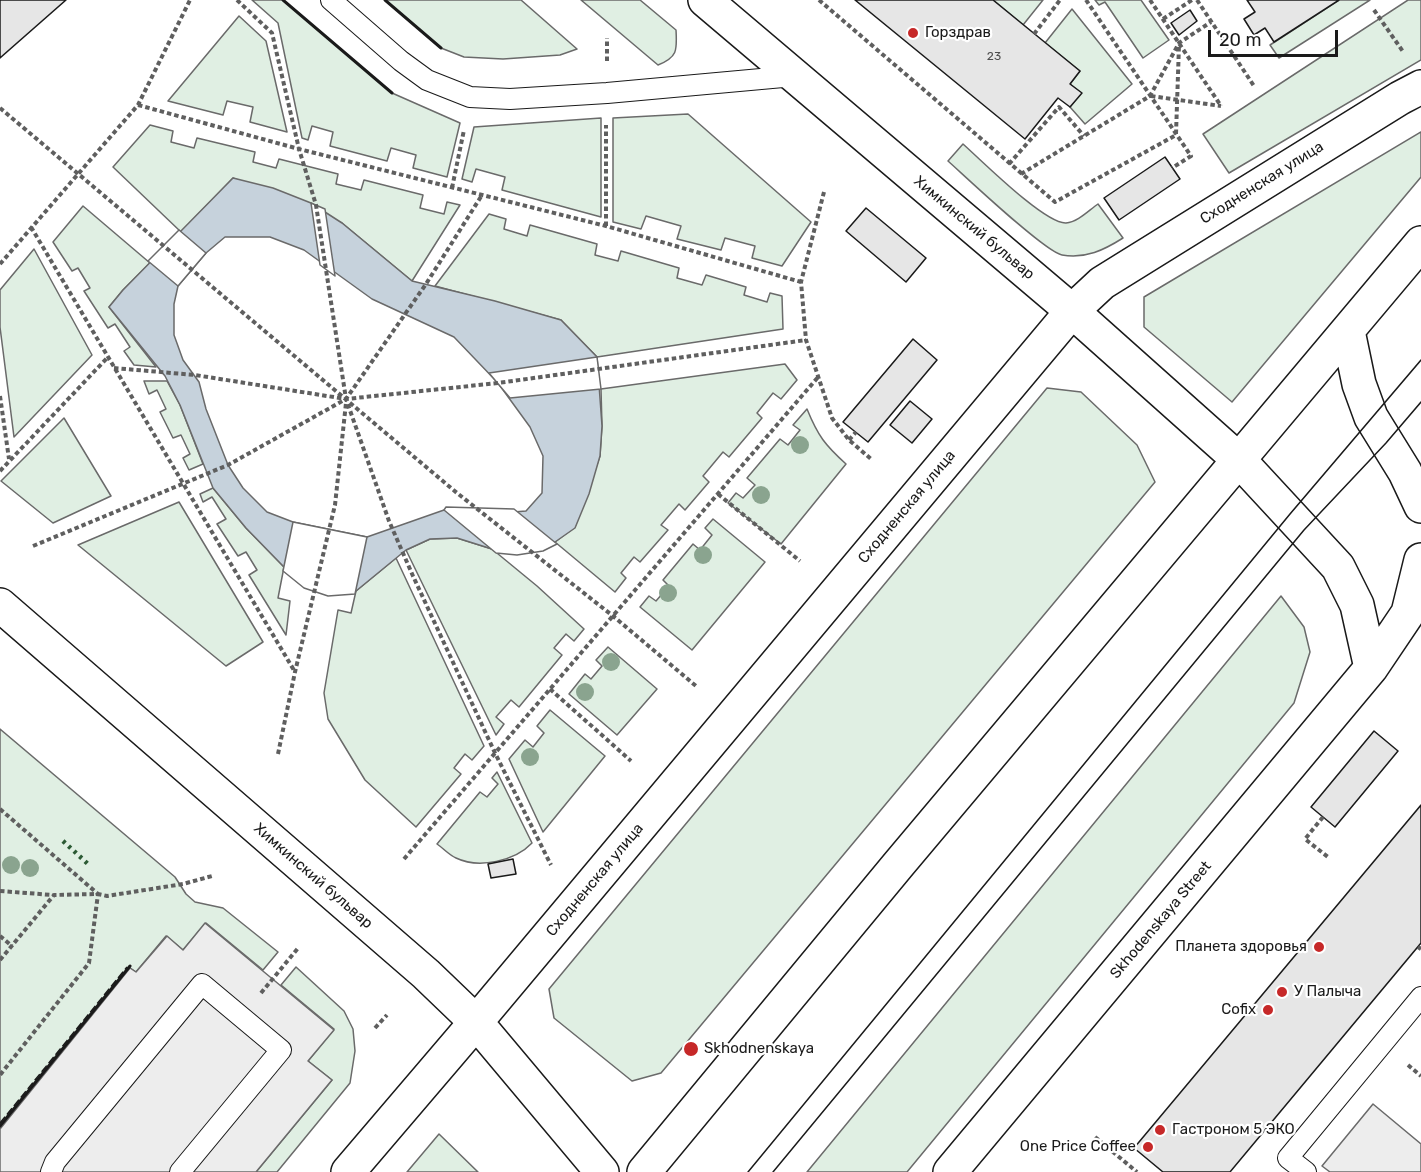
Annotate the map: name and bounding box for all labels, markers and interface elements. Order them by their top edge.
scale bar [1211,18,1342,56]
place label: Горздрав [925,24,991,42]
marker: Горздрав [906,26,920,40]
text: 20 m [1219,29,1261,51]
house number: 23 [987,50,1001,64]
street label: Сходненская улица [1197,138,1327,228]
street label: Химкинский бульвар [910,172,1038,284]
street label: Сходненская улица [854,447,960,567]
street label: Химкинский бульвар [250,819,376,933]
street label: Сходненская улица [542,820,648,940]
street label: Skhodenskaya Street [1107,858,1215,982]
place label: Планета здоровья [1175,938,1307,956]
marker: Планета здоровья [1312,940,1326,954]
place label: У Палыча [1294,983,1361,1001]
marker: У Палыча [1275,985,1289,999]
place label: Cofix [1221,1001,1256,1019]
marker: Cofix [1261,1003,1275,1017]
marker: Skhodnenskaya [682,1040,700,1058]
place label: Skhodnenskaya [704,1040,814,1058]
place label: Гастроном 5 ЭКО [1172,1121,1295,1139]
marker: Гастроном 5 ЭКО [1153,1123,1167,1137]
place label: One Price Coffee [1020,1138,1136,1156]
marker: One Price Coffee [1141,1140,1155,1154]

